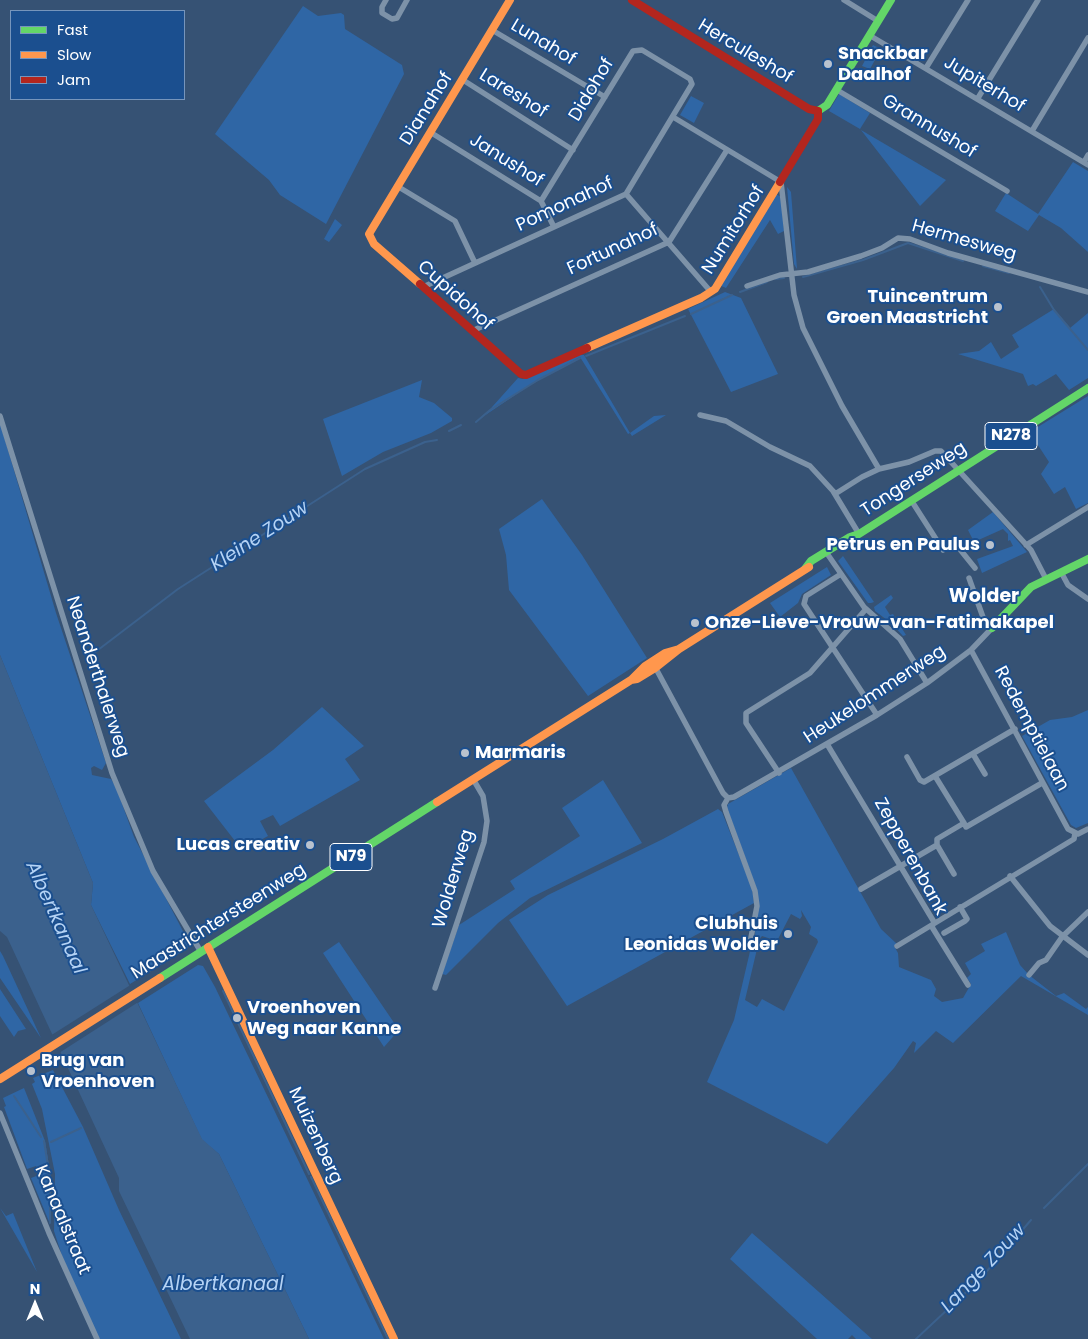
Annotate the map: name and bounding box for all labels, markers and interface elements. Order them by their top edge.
legend [10,10,185,100]
street label: Lunahof [507,15,579,71]
street label: Herculeshof [694,15,796,89]
text: Fast [57,19,88,40]
place label: Snackbar Daalhof [838,43,928,86]
text: Slow [57,44,91,65]
street label: Jupiterhof [939,52,1029,118]
street label: Didohof [565,55,619,125]
marker: Snackbar Daalhof [822,58,834,70]
street label: Lareshof [475,65,551,123]
text: Jam [57,69,91,90]
street label: Dianahof [396,69,458,149]
street label: Grannushof [878,90,980,164]
street label: Janushof [465,130,547,192]
street label: Pomonahof [513,173,617,237]
street label: Numitorhof [698,181,770,279]
street label: Hermesweg [909,216,1019,266]
street label: Fortunahof [564,219,662,281]
street label: Cupidohof [413,256,497,336]
place label: Tuincentrum Groen Maastricht [826,286,988,328]
marker: Tuincentrum Groen Maastricht [992,301,1004,313]
road number: N278 [985,422,1037,450]
street label: Tongerseweg [857,438,971,522]
water label: Kleine Zouw [207,497,313,577]
place label: Petrus en Paulus [827,534,980,556]
marker: Petrus en Paulus [984,539,996,551]
district label: Wolder [949,586,1019,608]
street label: Neanderthalerweg [61,594,133,760]
place label: Onze-Lieve-Vrouw-van-Fatimakapel [705,612,1054,634]
marker: Onze-Lieve-Vrouw-van-Fatimakapel [689,617,701,629]
street label: Heukelommerweg [800,641,950,749]
street label: Redemptielaan [989,663,1073,795]
place label: Marmaris [475,742,566,764]
marker: Marmaris [459,747,471,759]
street label: Zepperenbank [869,795,951,919]
street label: Wolderweg [429,827,479,931]
place label: Lucas creativ [177,834,300,856]
marker: Lucas creativ [304,839,316,851]
road number: N79 [330,844,372,870]
water label: Albertkanaal [20,858,90,978]
street label: Maastrichtersteenweg [128,859,310,985]
place label: Clubhuis Leonidas Wolder [624,913,778,956]
marker: Clubhuis Leonidas Wolder [782,928,794,940]
place label: Vroenhoven Weg naar Kanne [247,997,401,1040]
marker: Vroenhoven Weg naar Kanne [231,1012,243,1024]
place label: Brug van Vroenhoven [41,1050,155,1092]
marker: Brug van Vroenhoven [25,1065,37,1077]
street label: Muizenberg [283,1084,347,1188]
street label: Kanaalstraat [29,1162,95,1278]
water label: Lange Zouw [937,1220,1031,1318]
water label: Albertkanaal [162,1274,284,1296]
north arrow [10,1279,60,1329]
text: N [30,1279,40,1299]

